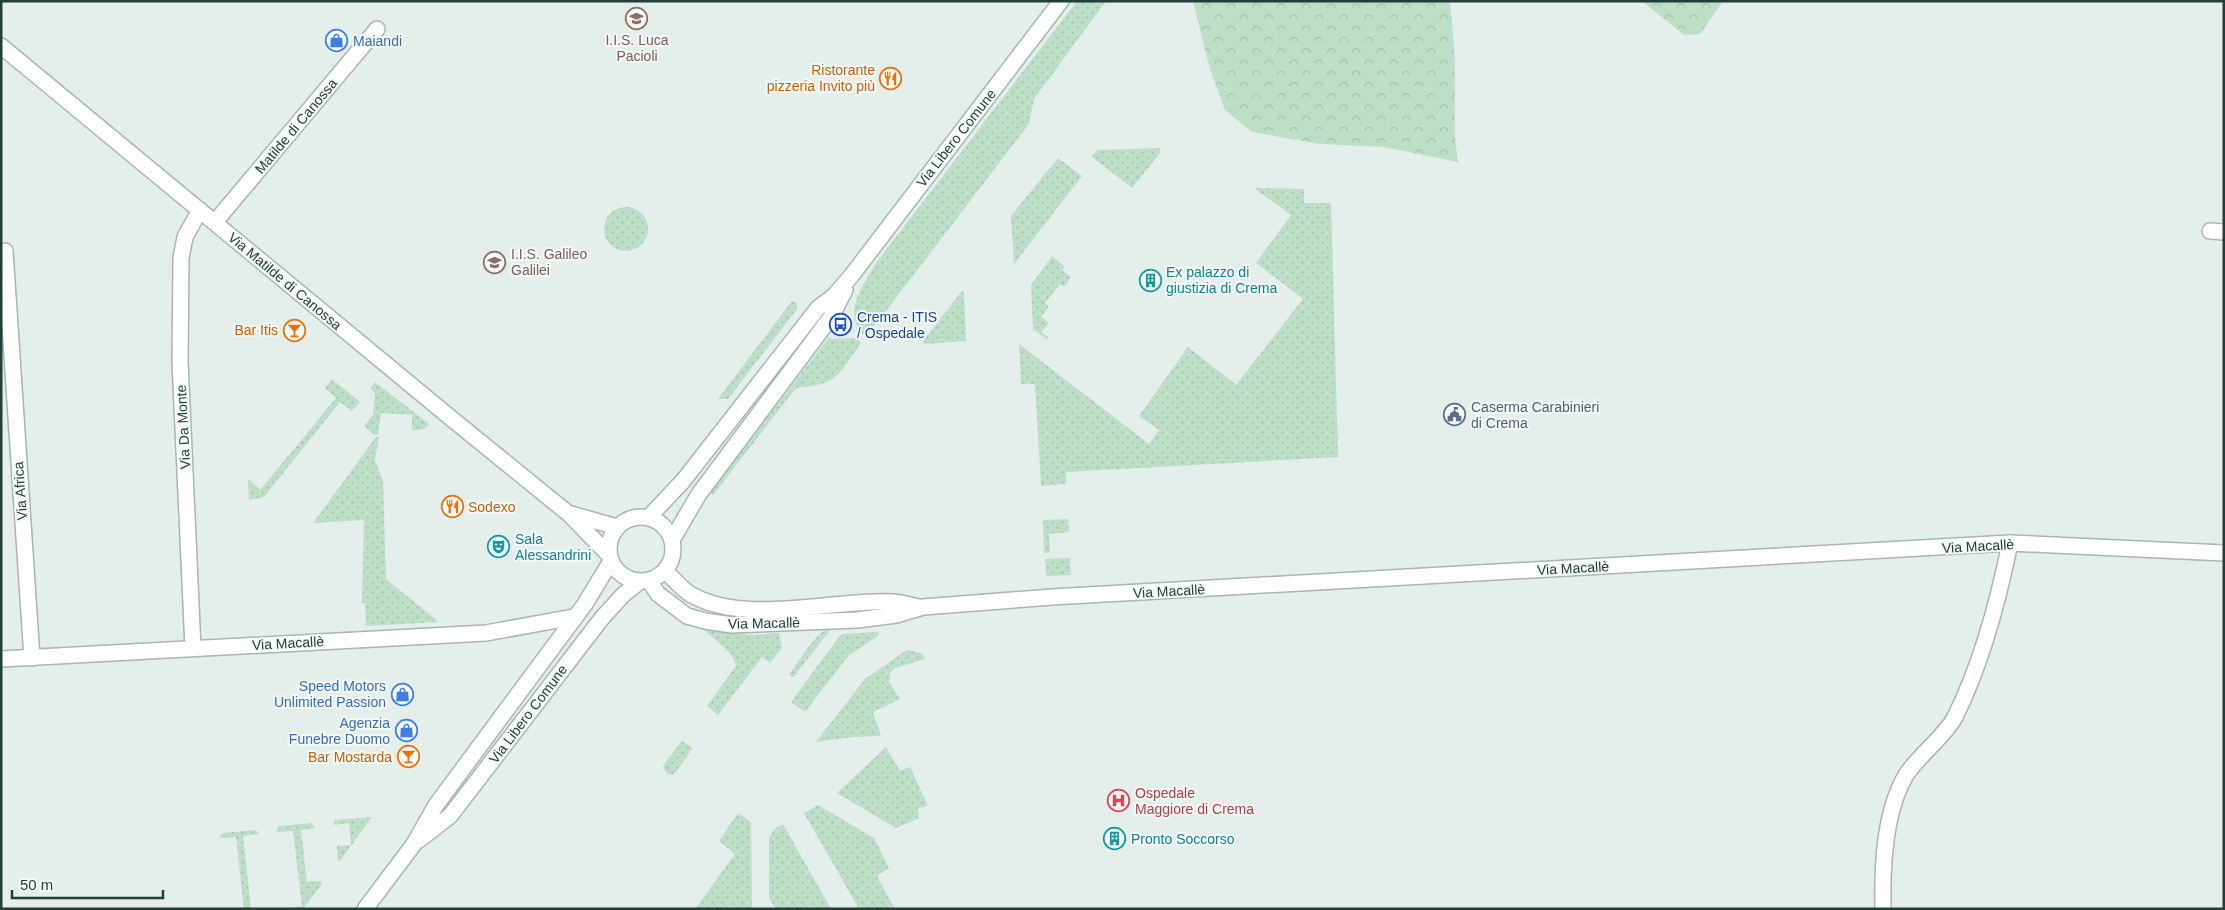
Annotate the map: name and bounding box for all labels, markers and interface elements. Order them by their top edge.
school or university icon: I.I.S. Luca Pacioli [625,6,649,30]
shop icon: Maiandi [325,29,349,53]
place label: I.I.S. Luca Pacioli [605,32,669,64]
place label: Maiandi [353,33,402,49]
place label: Ristorante pizzeria Invito più [767,62,875,94]
restaurant icon: Ristorante pizzeria Invito più [879,66,903,90]
street label: Matilde di Canossa [252,75,341,177]
street label: Via Libero Comune [913,86,999,190]
street label: Via Matilde di Canossa [225,229,345,333]
place label: I.I.S. Galileo Galilei [511,246,587,278]
school or university icon: I.I.S. Galileo Galilei [483,250,507,274]
place label: Ex palazzo di giustizia di Crema [1166,264,1277,296]
building icon: Ex palazzo di giustizia di Crema [1138,268,1162,292]
place label: Crema - ITIS / Ospedale [857,309,937,341]
bus stop icon: Crema - ITIS / Ospedale [829,313,853,337]
bar icon: Bar Itis [282,318,306,342]
place label: Bar Itis [234,322,278,338]
street label: Via Da Monte [173,384,193,470]
place label: Caserma Carabinieri di Crema [1471,399,1599,431]
public building icon: Caserma Carabinieri di Crema [1443,403,1467,427]
street label: Via Africa [10,461,30,521]
restaurant icon: Sodexo [440,495,464,519]
place label: Sodexo [468,499,516,515]
place label: Sala Alessandrini [515,531,591,563]
theatre icon: Sala Alessandrini [487,535,511,559]
street label: Via Macallè [1942,536,2015,556]
street label: Via Macallè [1537,558,1610,578]
street label: Via Macallè [1133,581,1206,601]
street label: Via Macallè [728,614,800,632]
street label: Via Macallè [252,633,325,653]
street label: Via Libero Comune [486,661,571,767]
place label: Speed Motors Unlimited Passion [274,678,386,710]
shop icon: Speed Motors Unlimited Passion [390,682,414,706]
place label: Agenzia Funebre Duomo [289,715,390,747]
shop icon: Agenzia Funebre Duomo [394,719,418,743]
bar icon: Bar Mostarda [396,745,420,769]
place label: Bar Mostarda [308,749,392,765]
place label: Ospedale Maggiore di Crema [1135,785,1254,817]
hospital icon: Ospedale Maggiore di Crema [1107,789,1131,813]
building icon: Pronto Soccorso [1103,827,1127,851]
place label: Pronto Soccorso [1131,831,1235,847]
scale bar [12,868,164,900]
text: 50 m [20,876,53,893]

